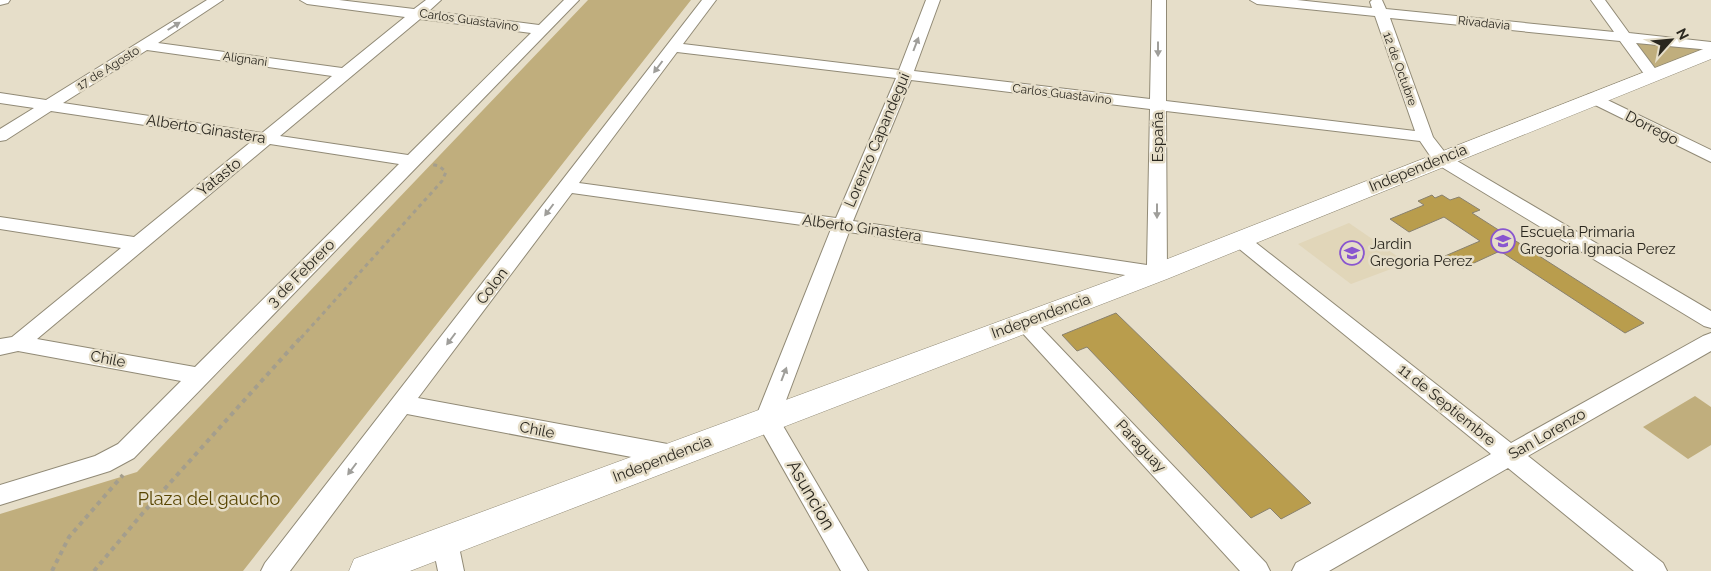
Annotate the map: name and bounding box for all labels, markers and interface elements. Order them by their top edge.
street label: Carlos Guastavino [419,6,519,34]
street label: Rivadavia [1457,13,1511,33]
north arrow [1646,15,1696,65]
one-way arrow [168,21,181,31]
text: N [1673,26,1692,42]
street label: 12 de Octubre [1380,30,1420,108]
one-way arrow [913,37,920,52]
one-way arrow [1154,41,1162,57]
street label: 17 de Agosto [74,43,142,93]
street label: Alignani [222,49,268,69]
one-way arrow [653,60,663,74]
street label: Lorenzo Capandegui [841,70,913,210]
street label: Carlos Guastavino [1012,81,1112,107]
street label: Dorrego [1623,107,1682,149]
street label: Alberto Ginastera [145,111,267,147]
street label: España [1149,112,1167,162]
street label: Independencia [1366,140,1470,196]
street label: Yatasto [194,154,244,200]
one-way arrow [544,203,555,216]
one-way arrow [1153,203,1161,219]
street label: Alberto Ginastera [801,211,923,245]
place label: Escuela Primaria Gregoria Ignacia Perez [1520,223,1676,258]
school or university icon: Escuela Primaria Gregoria Ignacia Perez [1490,228,1516,254]
street label: 3 de Febrero [264,235,339,310]
place label: Jardin Gregoria Perez [1370,235,1472,270]
school or university icon: Jardin Gregoria Perez [1339,240,1365,266]
street label: Colon [472,264,512,308]
street label: Independencia [989,290,1093,342]
one-way arrow [446,332,456,346]
street label: Chile [89,347,127,371]
street label: 11 de Septiembre [1395,360,1499,450]
one-way arrow [780,366,788,381]
street label: San Lorenzo [1505,405,1589,463]
street label: Paraguay [1112,416,1170,476]
street label: Chile [518,418,556,442]
street label: Independencia [610,432,714,486]
street label: Asuncion [783,456,840,533]
one-way arrow [347,462,358,475]
park label: Plaza del gaucho [138,488,281,509]

